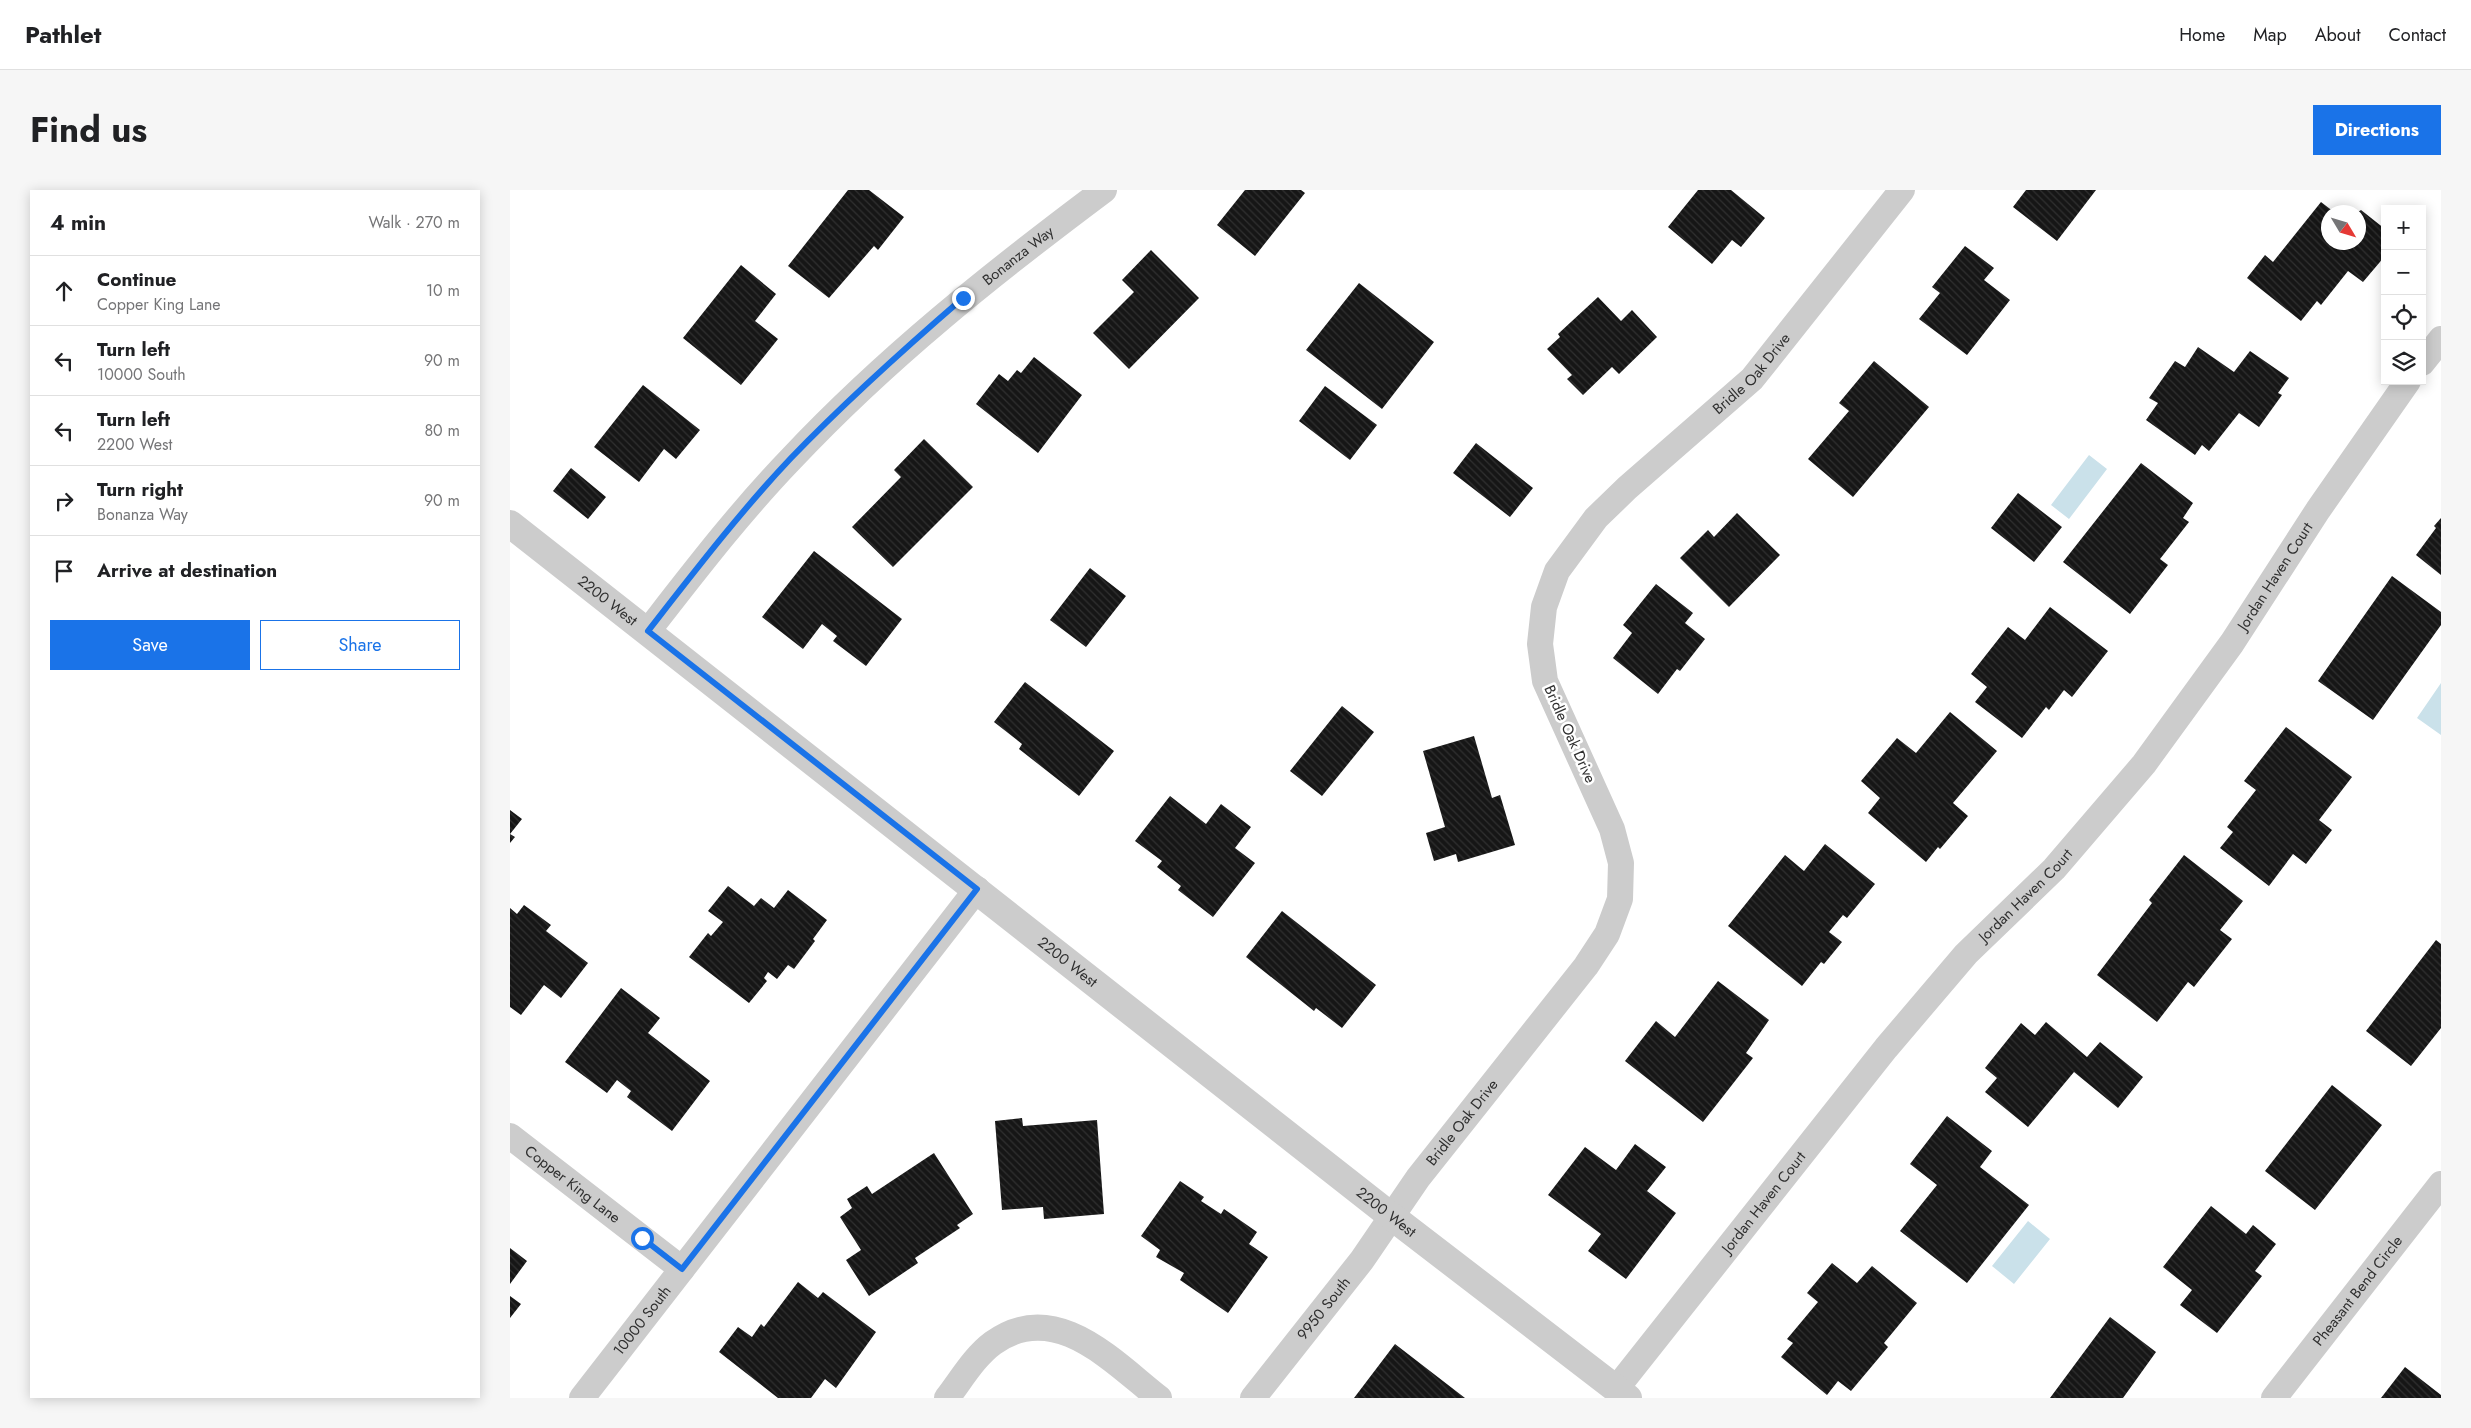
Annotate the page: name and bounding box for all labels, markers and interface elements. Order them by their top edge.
text: Pathlet [25,17,101,52]
text: Home [2179,22,2225,48]
text: Map [2253,22,2287,48]
text: About [2315,22,2360,48]
text: Contact [2388,22,2446,48]
text: Find us [30,105,147,155]
button: Directions [2313,105,2441,155]
north arrow [2321,205,2366,250]
map controls [2381,205,2426,385]
button: + [2381,205,2426,250]
text: 4 min [50,208,106,238]
text: Walk · 270 m [369,211,460,234]
street label: Bonanza Way [978,221,1059,291]
button: − [2381,250,2426,295]
text: Continue [97,266,176,293]
icon: ahead [50,277,78,305]
text: 10 m [426,279,460,302]
route end [952,287,975,310]
text: Copper King Lane [97,293,221,316]
button: locate [2381,295,2426,340]
street label: Bridle Oak Drive [1708,328,1796,420]
text: Turn left [97,336,170,363]
button: layers [2381,340,2426,385]
icon: left [50,347,78,375]
text: 90 m [424,349,460,372]
text: 10000 South [97,363,186,386]
text: Turn left [97,406,170,433]
icon: left [50,417,78,445]
text: 80 m [424,419,460,442]
text: 2200 West [97,433,172,456]
text: Turn right [97,476,183,503]
icon: right [50,487,78,515]
text: 90 m [424,489,460,512]
text: Bonanza Way [97,503,188,526]
street label: Jordan Haven Court [2231,518,2318,636]
icon: arrive [50,557,78,585]
text: Arrive at destination [97,557,277,584]
street label: 2200 West [573,570,642,631]
button: Save [50,620,250,670]
button: Share [260,620,460,670]
street label: Bridle Oak Drive [1539,681,1602,787]
street label: Jordan Haven Court [1972,844,2078,949]
street label: 2200 West [1033,931,1102,993]
street label: Bridle Oak Drive [1421,1074,1503,1171]
street label: Copper King Lane [520,1140,625,1229]
street label: Jordan Haven Court [1715,1146,1811,1260]
street label: 2200 West [1351,1182,1421,1243]
route start [631,1227,654,1250]
street label: Pheasant Bend Circle [2307,1231,2408,1351]
street label: 9950 South [1292,1272,1356,1345]
street label: 10000 South [608,1281,676,1360]

